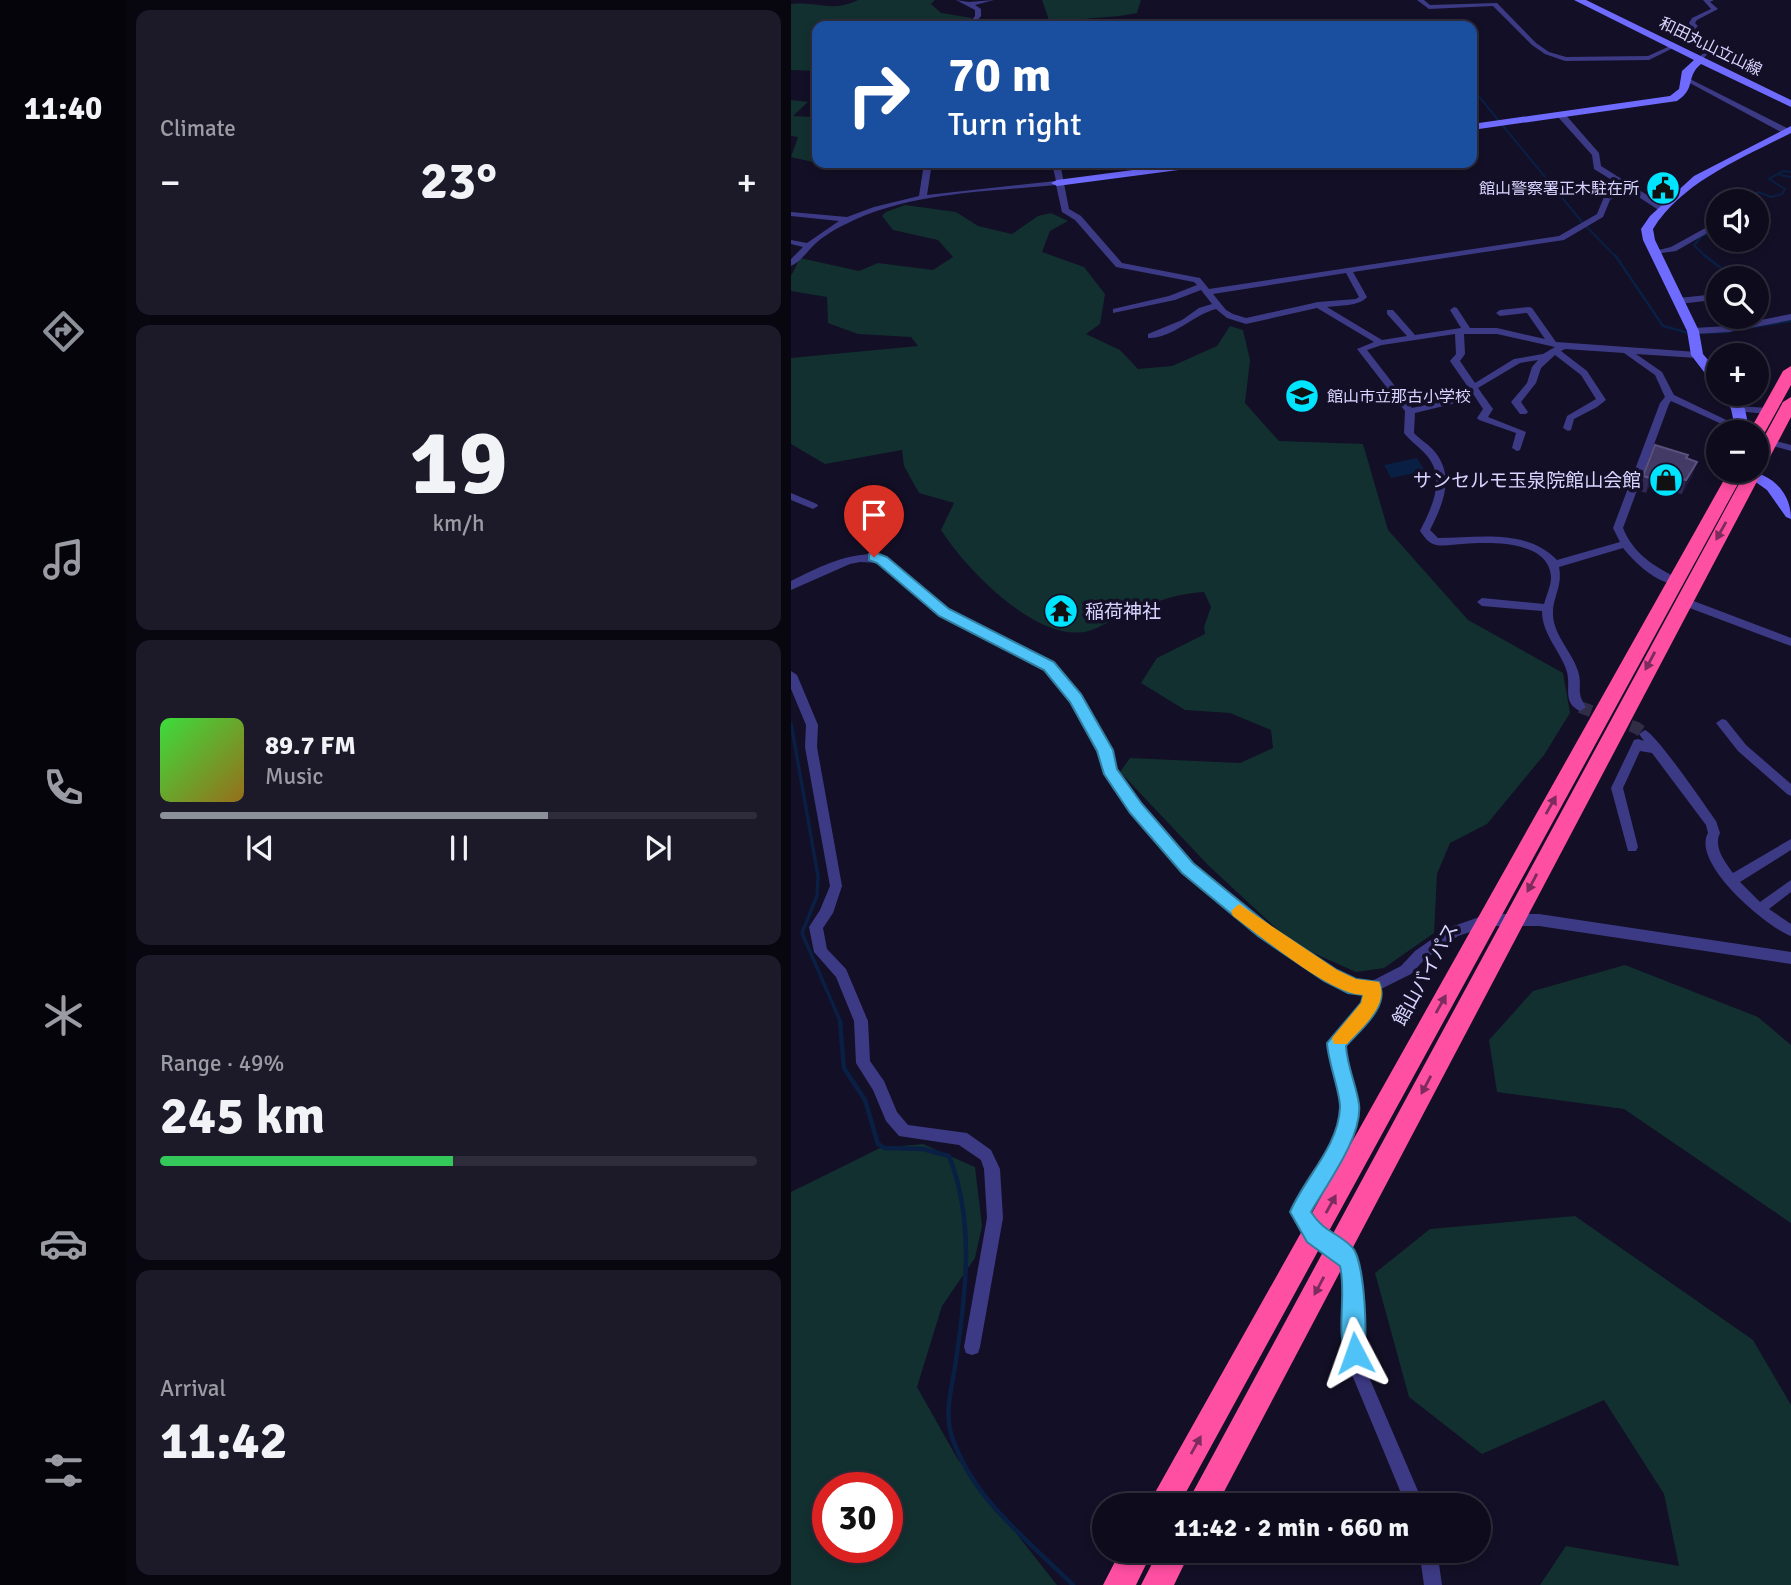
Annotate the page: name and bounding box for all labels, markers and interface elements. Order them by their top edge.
street label: 和田丸山立山線 [1656,13,1765,80]
text: 70 m [948,45,1051,105]
icon: right [833,49,924,140]
text: 11:40 [24,89,102,128]
text: Turn right [948,105,1081,144]
text: Climate [160,114,236,143]
text: 23° [420,149,497,213]
text: − [160,159,181,206]
text: + [736,159,757,206]
public building icon: 館山警察署正木駐在所 [1644,169,1682,207]
place label: 館山警察署正木駐在所 [1479,179,1639,199]
map controls [1706,189,1769,483]
button: sound [1706,189,1769,252]
button: search [1706,266,1769,329]
icon: directions [39,307,88,356]
button: + [1706,343,1769,406]
school or university icon: 館山市立那古小学校 [1283,377,1321,415]
place label: 館山市立那古小学校 [1327,387,1471,407]
text: 19 [409,407,508,520]
button: − [1706,420,1769,483]
shop icon: サンセルモ玉泉院館山会館 [1647,461,1685,499]
place label: サンセルモ玉泉院館山会館 [1413,469,1641,493]
pin [844,485,904,557]
icon: arrive [855,496,893,534]
text: km/h [432,509,485,538]
one-way arrow [1715,521,1727,540]
icon: music [39,535,88,584]
temple icon: 稲荷神社 [1042,592,1080,630]
place label: 稲荷神社 [1085,600,1161,624]
one-way arrow [1645,651,1656,671]
text: 89.7 FM [265,730,356,762]
text: Music [265,762,323,791]
icon: phone [39,763,88,812]
one-way arrow [1545,796,1557,815]
icon: previous [241,829,279,867]
icon: pause [440,829,478,867]
icon: next [639,829,677,867]
one-way arrow [1526,873,1537,893]
street label: 館山バイパス [1388,919,1464,1030]
icon: climate [39,991,88,1040]
one-way arrow [1435,995,1447,1014]
text: Range · 49% [160,1049,284,1078]
one-way arrow [1421,1075,1432,1095]
text: 245 km [160,1084,325,1148]
one-way arrow [1325,1194,1337,1213]
icon: car [39,1219,88,1268]
one-way arrow [1314,1276,1326,1296]
position arrow [1318,1316,1392,1390]
text: Arrival [160,1374,226,1403]
text: 11:42 [160,1409,288,1473]
one-way arrow [1190,1436,1202,1455]
icon: filters [39,1446,88,1495]
speed limit sign: 30 [812,1472,903,1563]
text: 11:42 · 2 min · 660 m [1174,1512,1409,1544]

